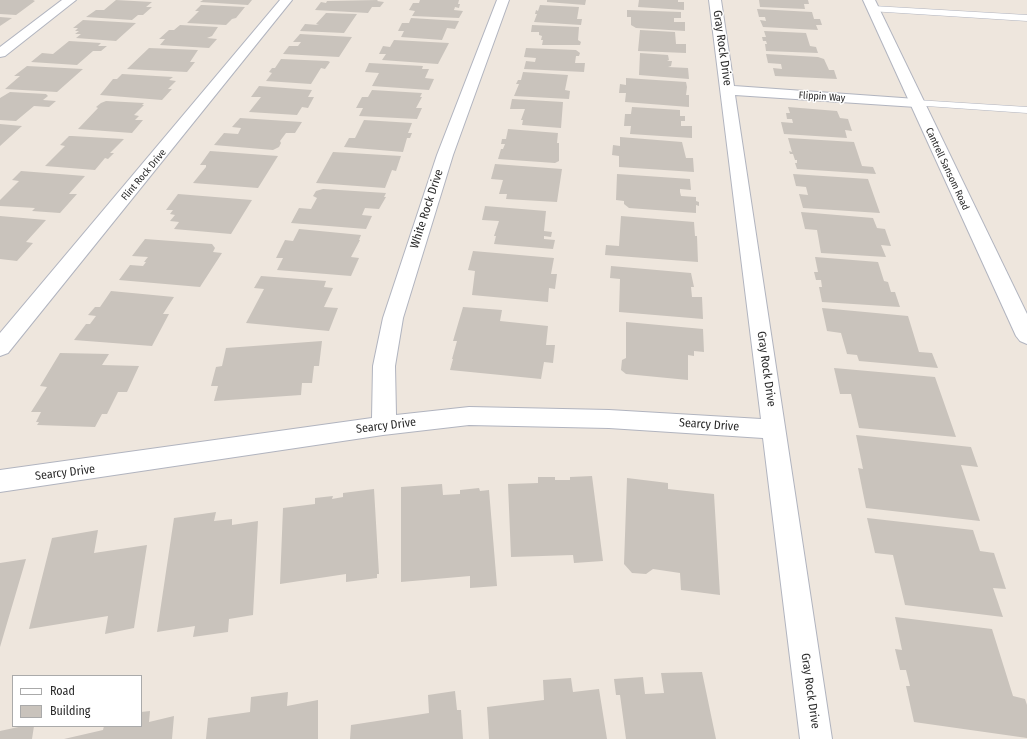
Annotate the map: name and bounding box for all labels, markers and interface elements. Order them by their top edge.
street label: Gray Rock Drive [710,9,734,87]
street label: Flippin Way [798,89,846,105]
street label: Cantrell Sansom Road [923,126,971,212]
street label: Flint Rock Drive [119,147,169,203]
street label: White Rock Drive [407,168,447,250]
street label: Gray Rock Drive [754,330,778,408]
street label: Searcy Drive [355,415,417,437]
street label: Searcy Drive [678,416,740,434]
street label: Searcy Drive [34,462,96,484]
street label: Gray Rock Drive [798,652,822,730]
legend [12,675,142,727]
text: Road [50,684,75,698]
text: Building [50,704,90,718]

